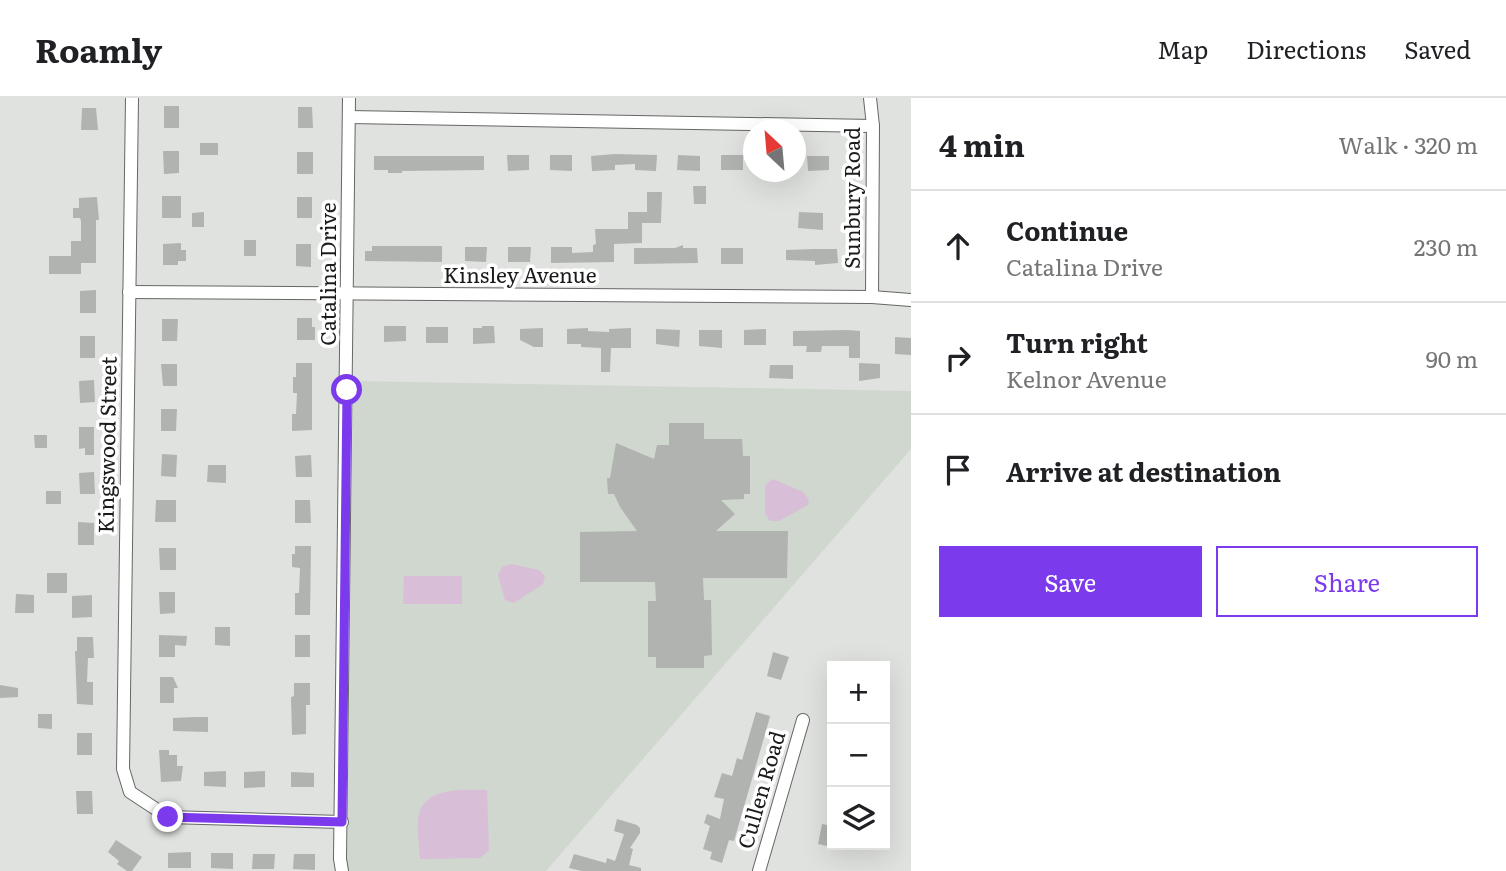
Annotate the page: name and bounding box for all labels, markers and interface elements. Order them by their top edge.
text: Roamly [35,24,162,73]
text: Map [1157,31,1208,66]
text: Directions [1246,31,1366,66]
text: Saved [1404,31,1471,66]
north arrow [743,119,806,182]
text: 4 min [939,122,1025,166]
street label: Sunbury Road [835,127,866,269]
text: Walk · 320 m [1339,127,1478,161]
street label: Catalina Drive [311,202,342,346]
text: Continue [1006,210,1128,249]
icon: ahead [939,227,977,265]
text: 230 m [1414,229,1478,263]
text: Catalina Drive [1006,249,1163,283]
street label: Kinsley Avenue [443,258,597,289]
text: Turn right [1006,322,1148,361]
icon: right [939,339,977,377]
text: 90 m [1426,341,1478,375]
street label: Kingswood Street [88,356,123,534]
text: Kelnor Avenue [1006,361,1167,395]
route start [331,374,362,405]
icon: arrive [939,451,977,489]
text: Arrive at destination [1006,451,1281,490]
button: Save [939,546,1202,617]
button: Share [1216,546,1478,617]
map controls [827,661,890,850]
button: + [827,661,890,724]
button: − [827,724,890,787]
street label: Cullen Road [728,727,791,852]
button: layers [827,787,890,850]
route end [152,801,183,832]

